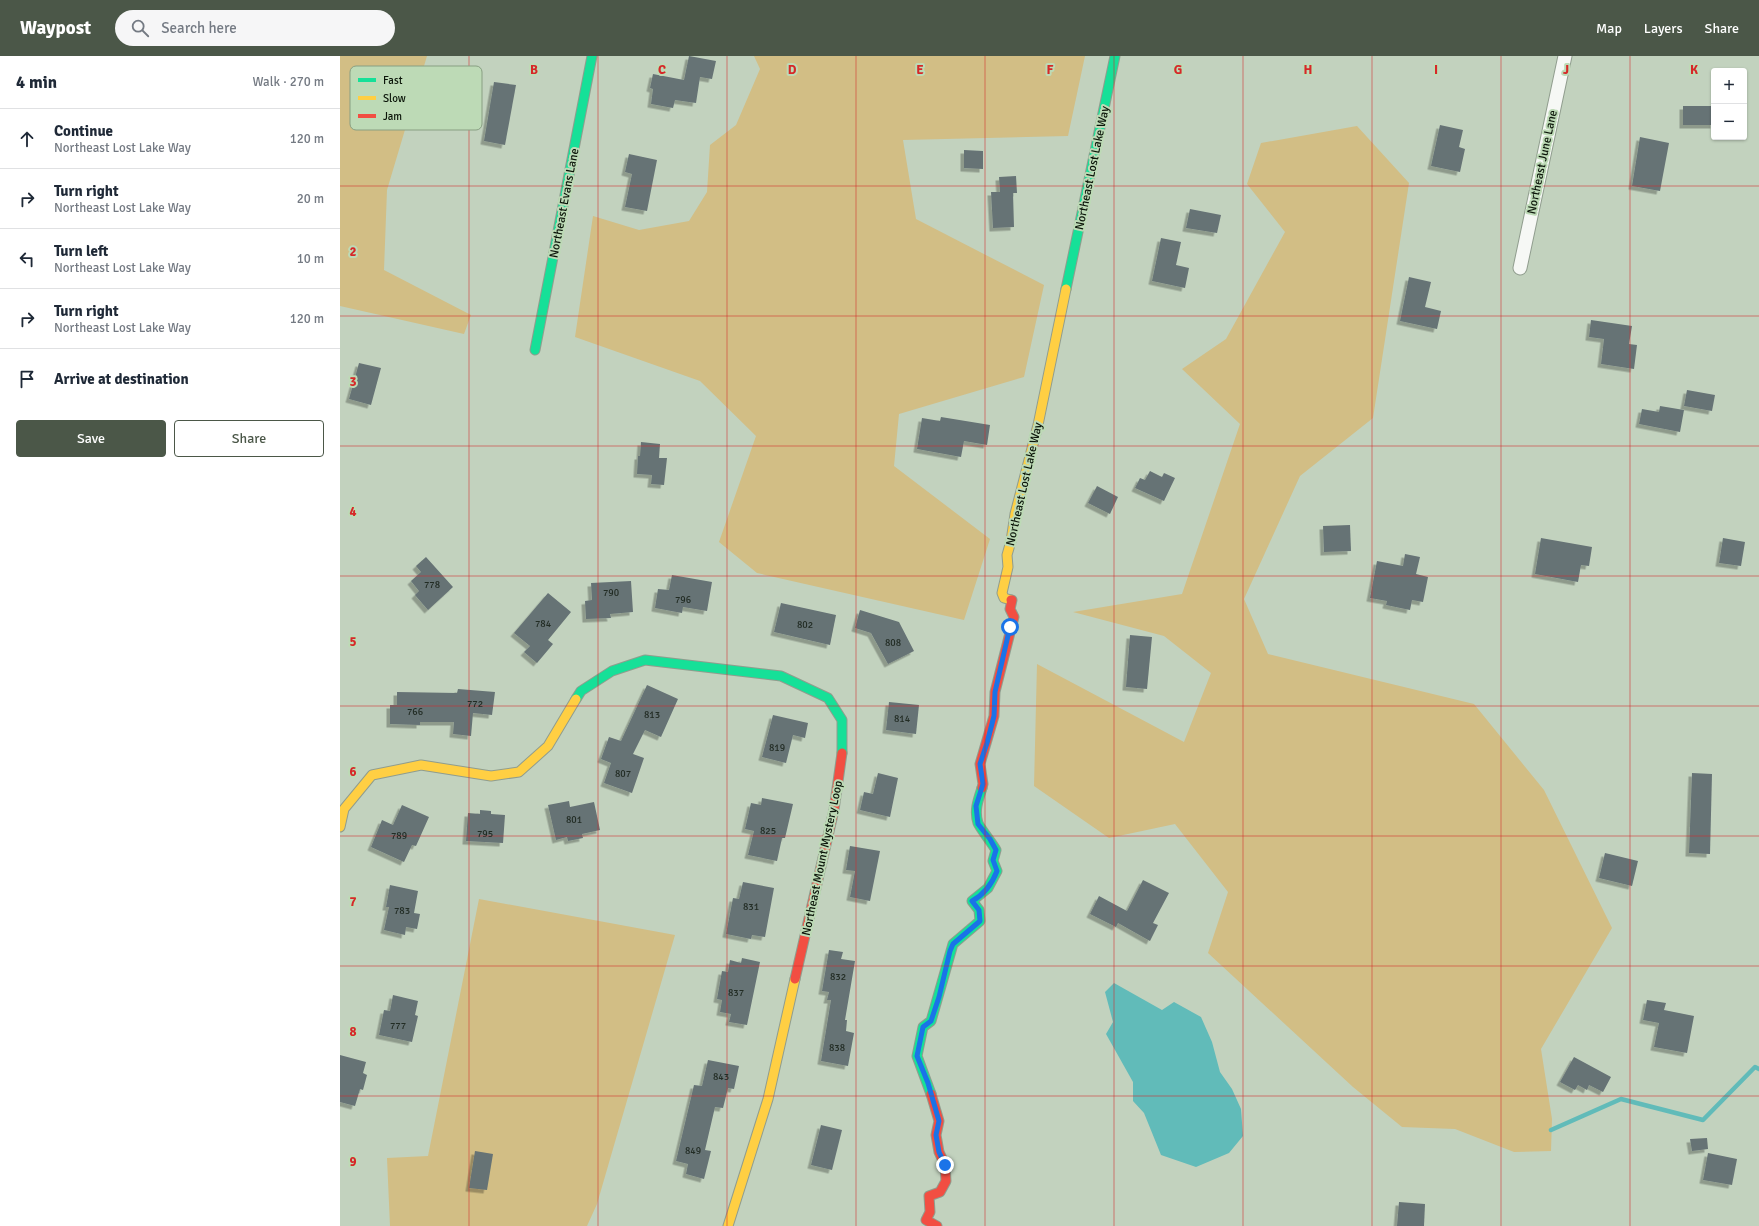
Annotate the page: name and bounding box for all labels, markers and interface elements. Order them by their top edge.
search box [115,10,395,46]
text: Waypost [20,16,91,40]
icon: search [129,17,151,39]
text: Search here [161,19,237,37]
text: Map [1596,20,1622,37]
text: Layers [1644,20,1683,37]
text: Share [1705,20,1739,37]
text: B [530,62,538,78]
text: C [658,62,666,78]
text: D [788,62,797,78]
text: E [916,62,924,78]
text: F [1047,62,1054,78]
text: G [1174,62,1182,78]
text: H [1304,62,1312,78]
text: I [1434,62,1438,78]
text: J [1563,62,1569,78]
text: K [1690,62,1698,78]
legend [350,66,482,130]
map controls [1711,68,1747,140]
button: + [1711,68,1747,104]
text: 4 min [16,72,57,93]
text: Walk · 270 m [253,74,324,90]
text: Fast [383,74,403,87]
text: Slow [383,92,406,105]
street label: Northeast Lost Lake Way [1072,104,1113,231]
button: − [1711,104,1747,140]
street label: Northeast June Lane [1524,109,1561,215]
text: Jam [383,110,402,123]
text: Continue [54,122,113,140]
icon: ahead [16,128,38,150]
text: 120 m [290,131,324,147]
text: Northeast Lost Lake Way [54,140,191,156]
street label: Northeast Evans Lane [547,147,582,259]
text: Turn right [54,182,119,200]
icon: right [16,188,38,210]
text: 20 m [297,191,324,207]
text: Northeast Lost Lake Way [54,200,191,216]
text: Turn left [54,242,108,260]
text: 2 [349,244,357,260]
icon: left [16,248,38,270]
text: 10 m [297,251,324,267]
text: Northeast Lost Lake Way [54,260,191,276]
text: Turn right [54,302,119,320]
icon: right [16,308,38,330]
text: 120 m [290,311,324,327]
text: Northeast Lost Lake Way [54,320,191,336]
icon: arrive [16,368,38,390]
text: Arrive at destination [54,370,189,388]
text: 3 [349,374,357,390]
button: Save [16,420,166,457]
button: Share [174,420,324,457]
street label: Northeast Lost Lake Way [1003,421,1046,547]
text: 4 [349,504,357,520]
house number: 778 [424,579,440,591]
house number: 790 [603,587,619,599]
house number: 796 [675,594,691,606]
house number: 784 [535,618,552,630]
route start [1001,618,1019,636]
house number: 802 [797,619,813,631]
text: 5 [349,634,357,650]
house number: 808 [885,637,901,649]
house number: 772 [467,698,483,710]
house number: 766 [407,706,423,718]
house number: 813 [644,709,660,721]
house number: 814 [894,713,911,725]
house number: 819 [769,742,785,754]
text: 6 [349,764,357,780]
house number: 807 [615,768,631,780]
street label: Northeast Mount Mystery Loop [799,779,846,937]
house number: 801 [566,814,582,826]
house number: 825 [760,825,776,837]
house number: 795 [477,828,493,840]
house number: 789 [391,830,407,842]
text: 7 [349,894,357,910]
house number: 831 [743,901,759,913]
house number: 783 [394,905,410,917]
house number: 832 [830,971,846,983]
house number: 837 [728,987,744,999]
house number: 777 [390,1020,406,1032]
text: 8 [349,1024,357,1040]
house number: 838 [829,1042,845,1054]
house number: 843 [713,1071,729,1083]
house number: 849 [685,1145,701,1157]
text: 9 [349,1154,357,1170]
route end [936,1156,954,1174]

